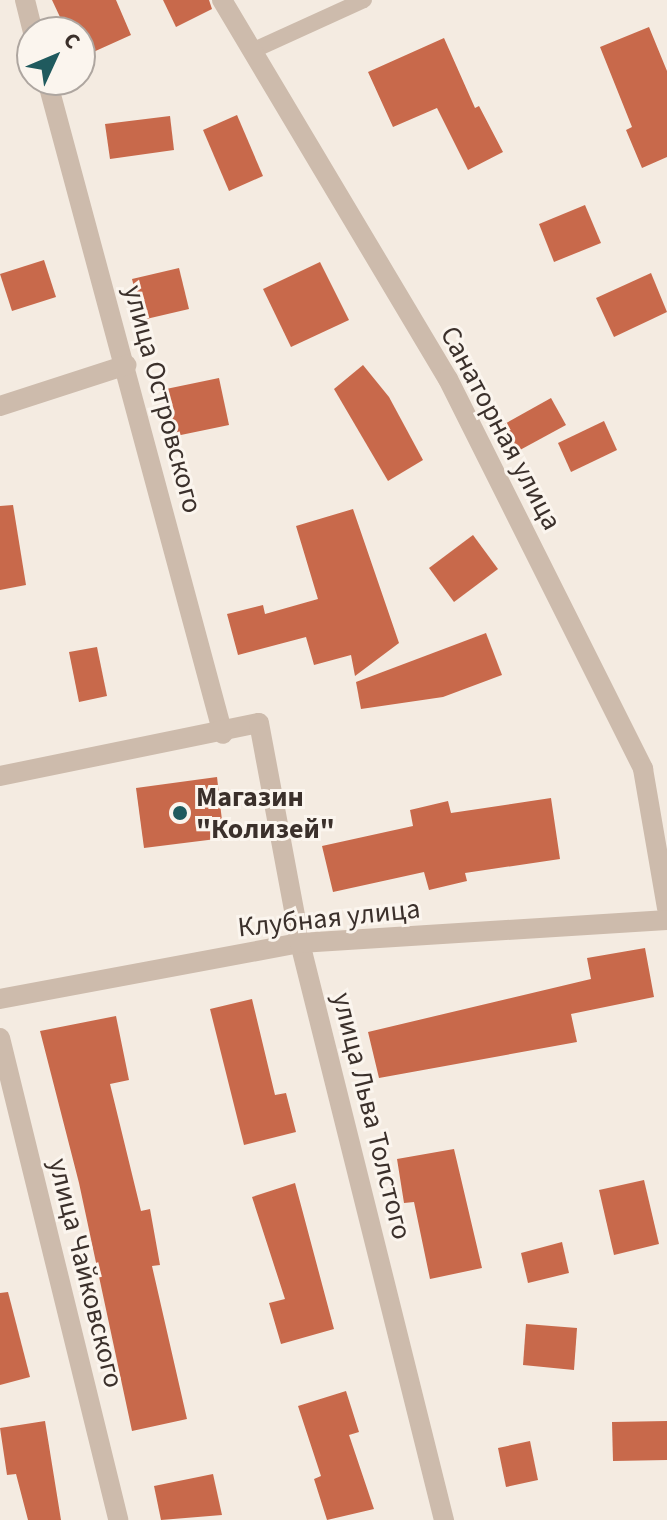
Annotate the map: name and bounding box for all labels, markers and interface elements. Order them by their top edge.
north arrow [16,16,96,96]
text: С [56,25,88,56]
street label: улица Островского [116,281,210,517]
street label: Санаторная улица [433,320,569,536]
place label: Магазин "Колизей" [196,780,335,846]
marker: Магазин "Колизей" [171,804,189,822]
street label: Клубная улица [236,892,422,944]
street label: улица Льва Толстого [325,989,419,1243]
street label: улица Чайковского [41,1155,131,1391]

